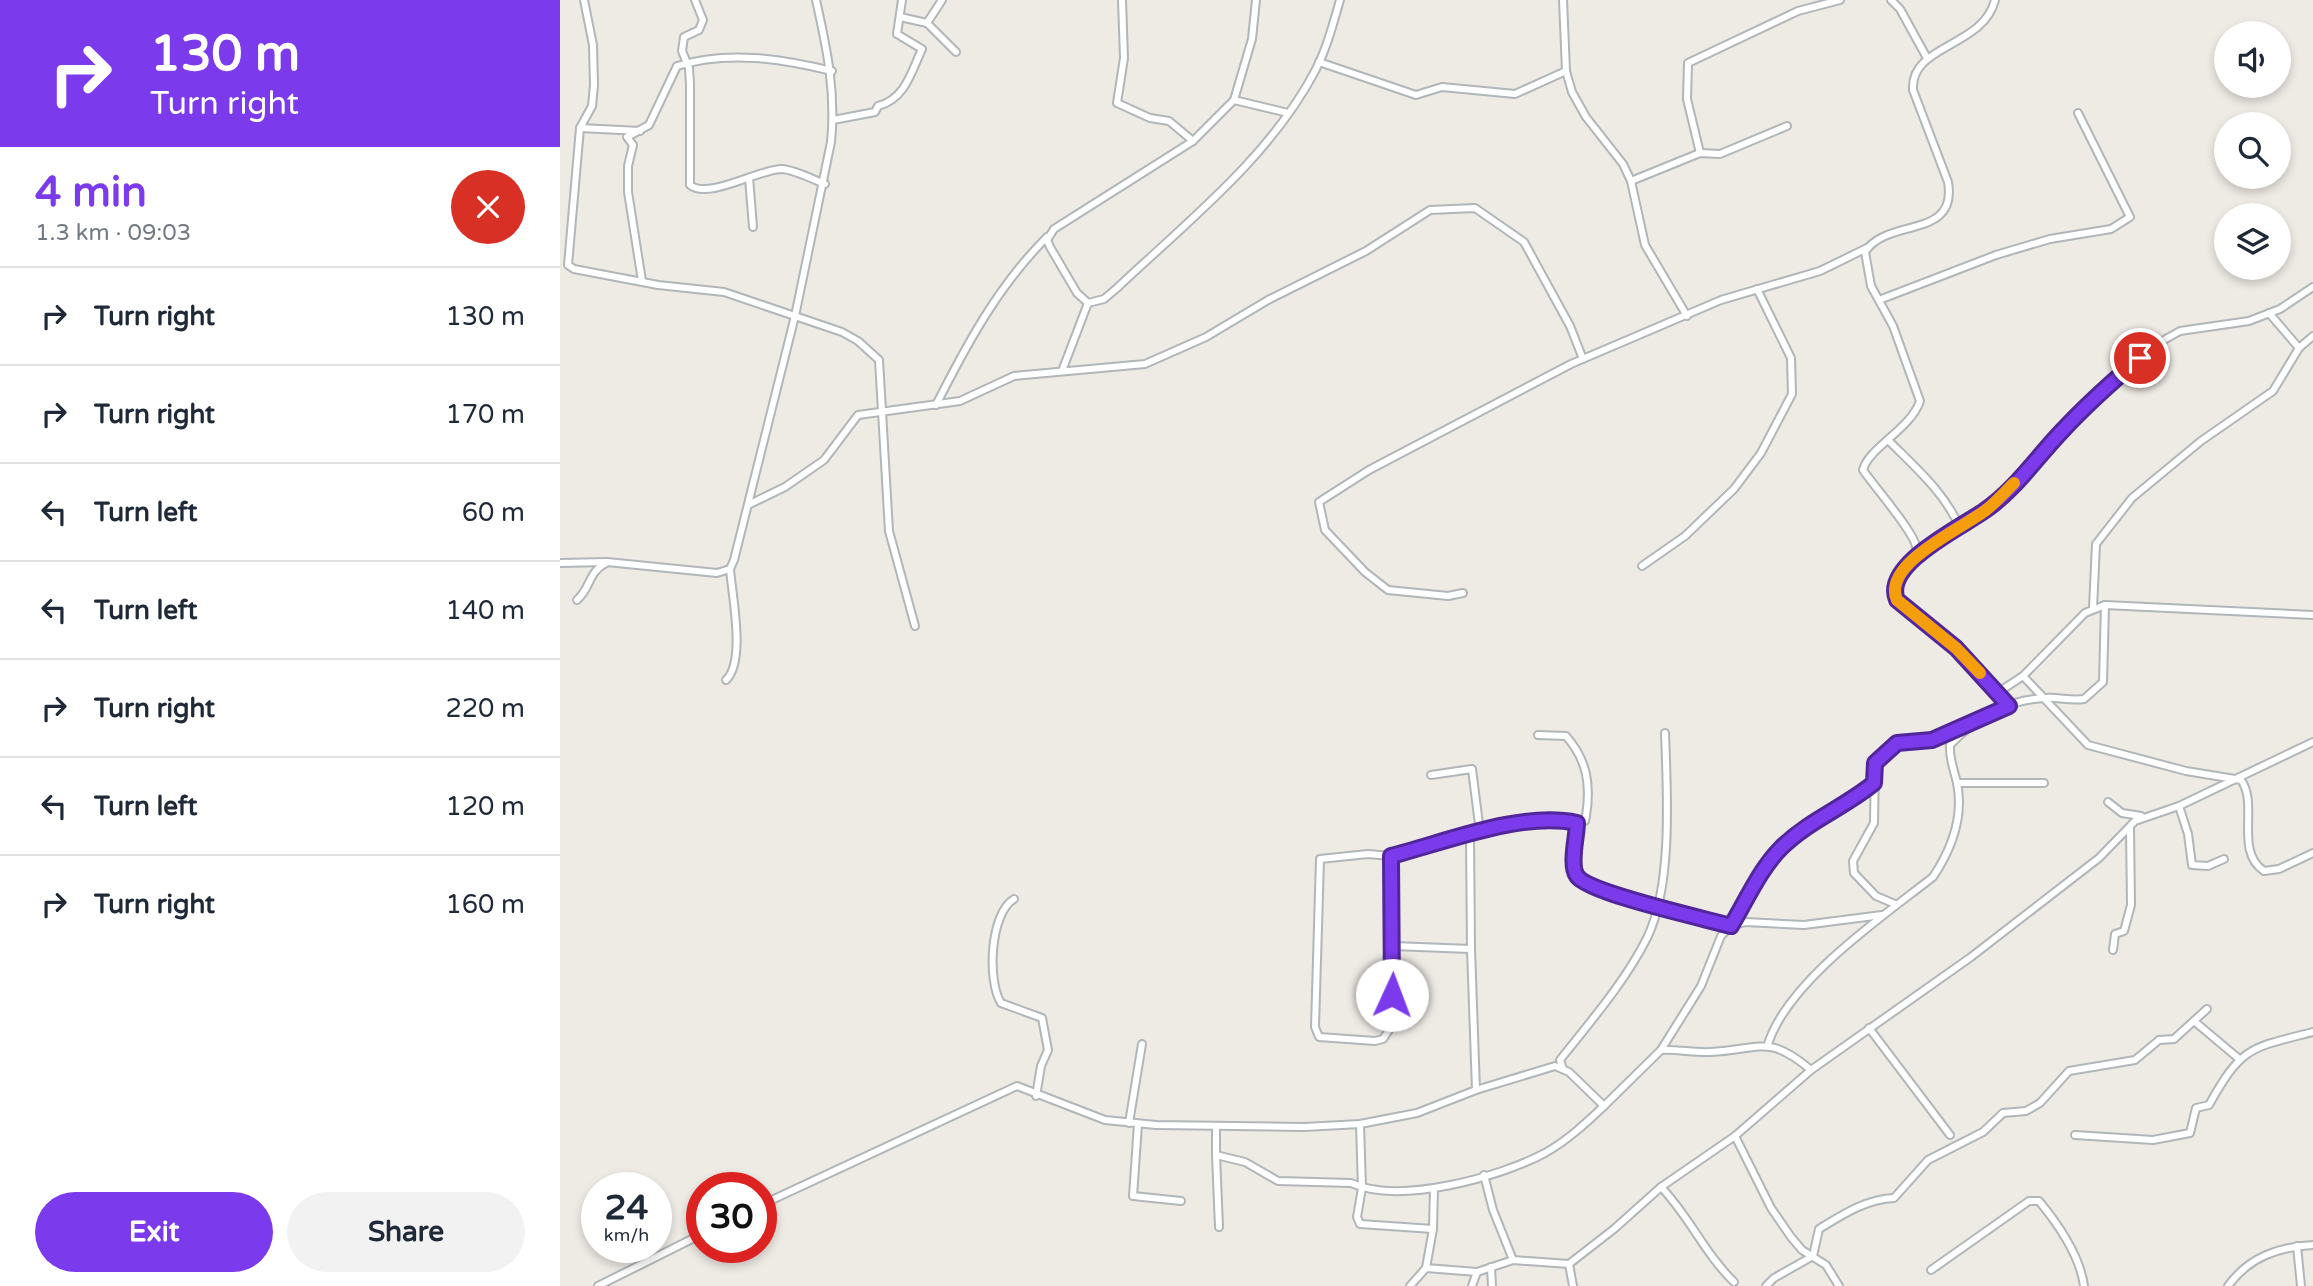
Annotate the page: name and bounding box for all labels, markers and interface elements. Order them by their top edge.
map controls [2214,21,2291,280]
button: sound [2214,21,2291,98]
text: 130 m [150,25,300,84]
icon: right [35,28,126,119]
text: Turn right [150,85,299,123]
button: search [2214,112,2291,189]
text: 4 min [35,167,147,218]
button: close [451,170,525,244]
button: layers [2214,203,2291,280]
text: 1.3 km · 09:03 [35,219,191,247]
icon: right [35,297,73,335]
text: Turn right [94,301,215,332]
text: 130 m [445,301,525,332]
pin [2110,328,2170,388]
icon: arrive [2121,339,2159,377]
icon: right [35,395,73,433]
text: Turn right [94,399,215,430]
text: 170 m [445,399,525,430]
icon: left [35,493,73,531]
text: Turn left [94,497,197,528]
text: 60 m [462,497,525,528]
icon: left [35,591,73,629]
text: Turn left [94,595,197,626]
text: 140 m [445,595,525,626]
icon: right [35,689,73,727]
text: Turn right [94,693,215,724]
text: 220 m [445,693,525,724]
icon: left [35,787,73,825]
text: Turn left [94,791,197,822]
text: 120 m [445,791,525,822]
icon: right [35,885,73,923]
text: Turn right [94,889,215,920]
text: 160 m [445,889,525,920]
position arrow [1355,958,1429,1032]
speed limit sign: 30 [686,1172,777,1263]
text: 24 [605,1187,648,1229]
button: Exit [35,1192,273,1272]
button: Share [287,1192,525,1272]
text: km/h [604,1224,649,1246]

